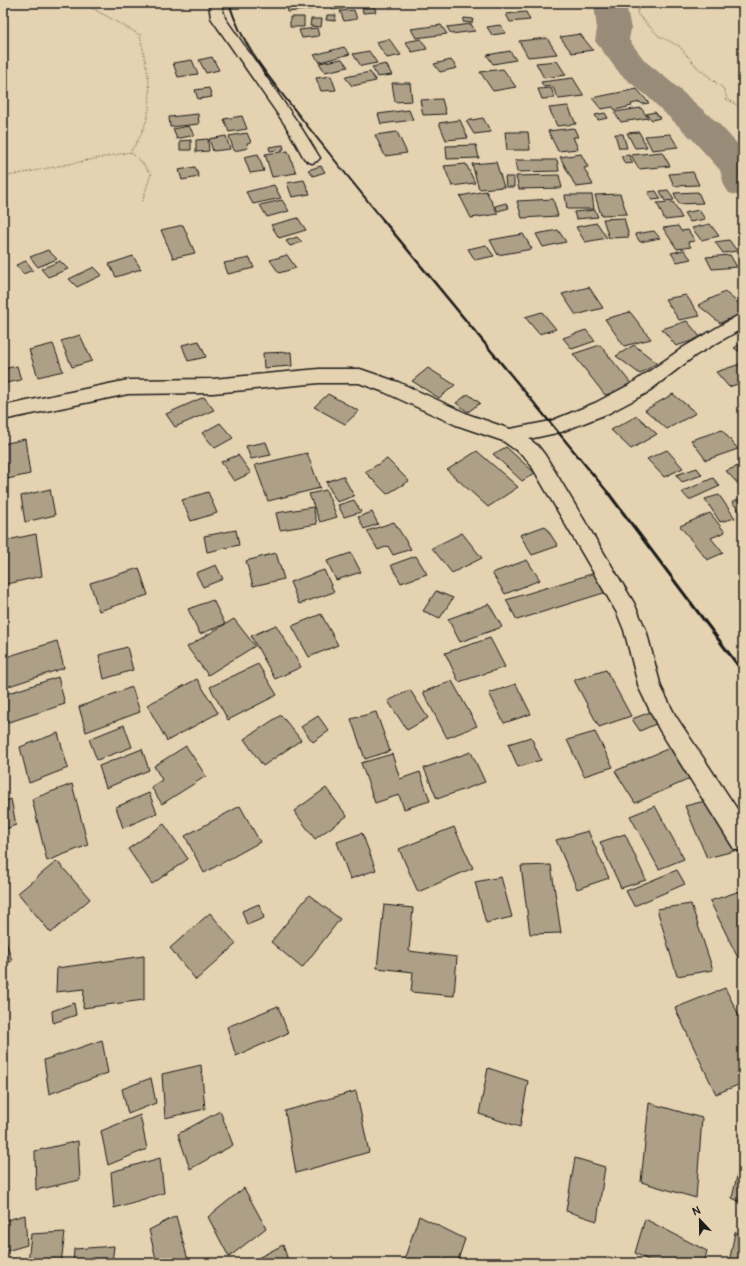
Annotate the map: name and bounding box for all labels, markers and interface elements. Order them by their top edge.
north arrow [680,1200,720,1240]
text: N [691,1204,703,1219]

